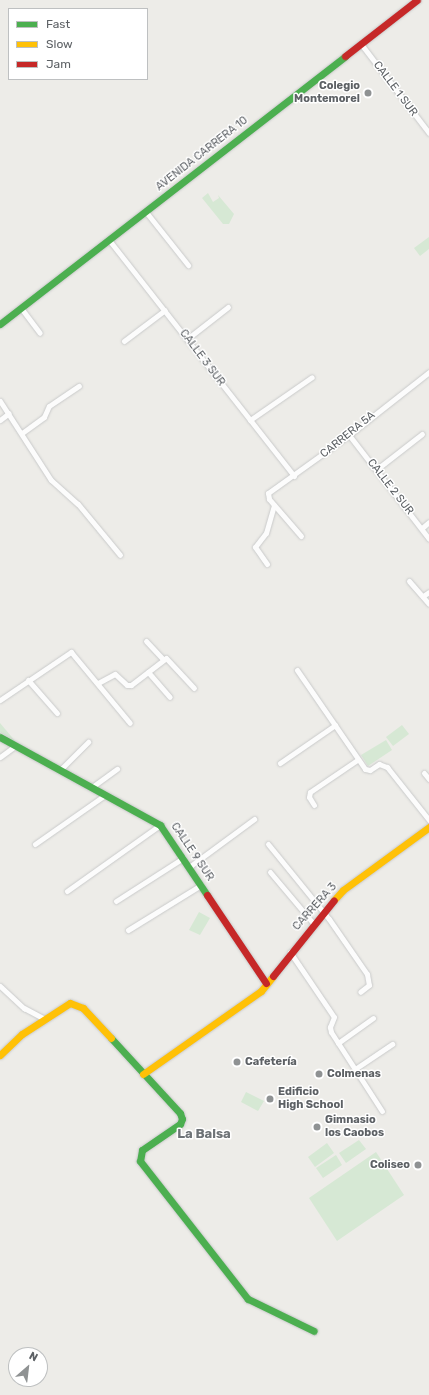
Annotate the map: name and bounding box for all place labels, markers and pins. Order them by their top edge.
place label: Colegio Montemorel [294,80,360,106]
marker: Colegio Montemorel [363,88,373,98]
place label: Cafetería [245,1055,297,1069]
marker: Cafetería [232,1057,242,1067]
place label: Colmenas [327,1067,381,1081]
marker: Colmenas [314,1069,324,1079]
place label: Edificio High School [278,1086,343,1112]
marker: Edificio High School [265,1094,275,1104]
place label: Gimnasio los Caobos [325,1114,384,1140]
marker: Gimnasio los Caobos [312,1122,322,1132]
place label: Coliseo [370,1158,410,1172]
marker: Coliseo [413,1160,423,1170]

